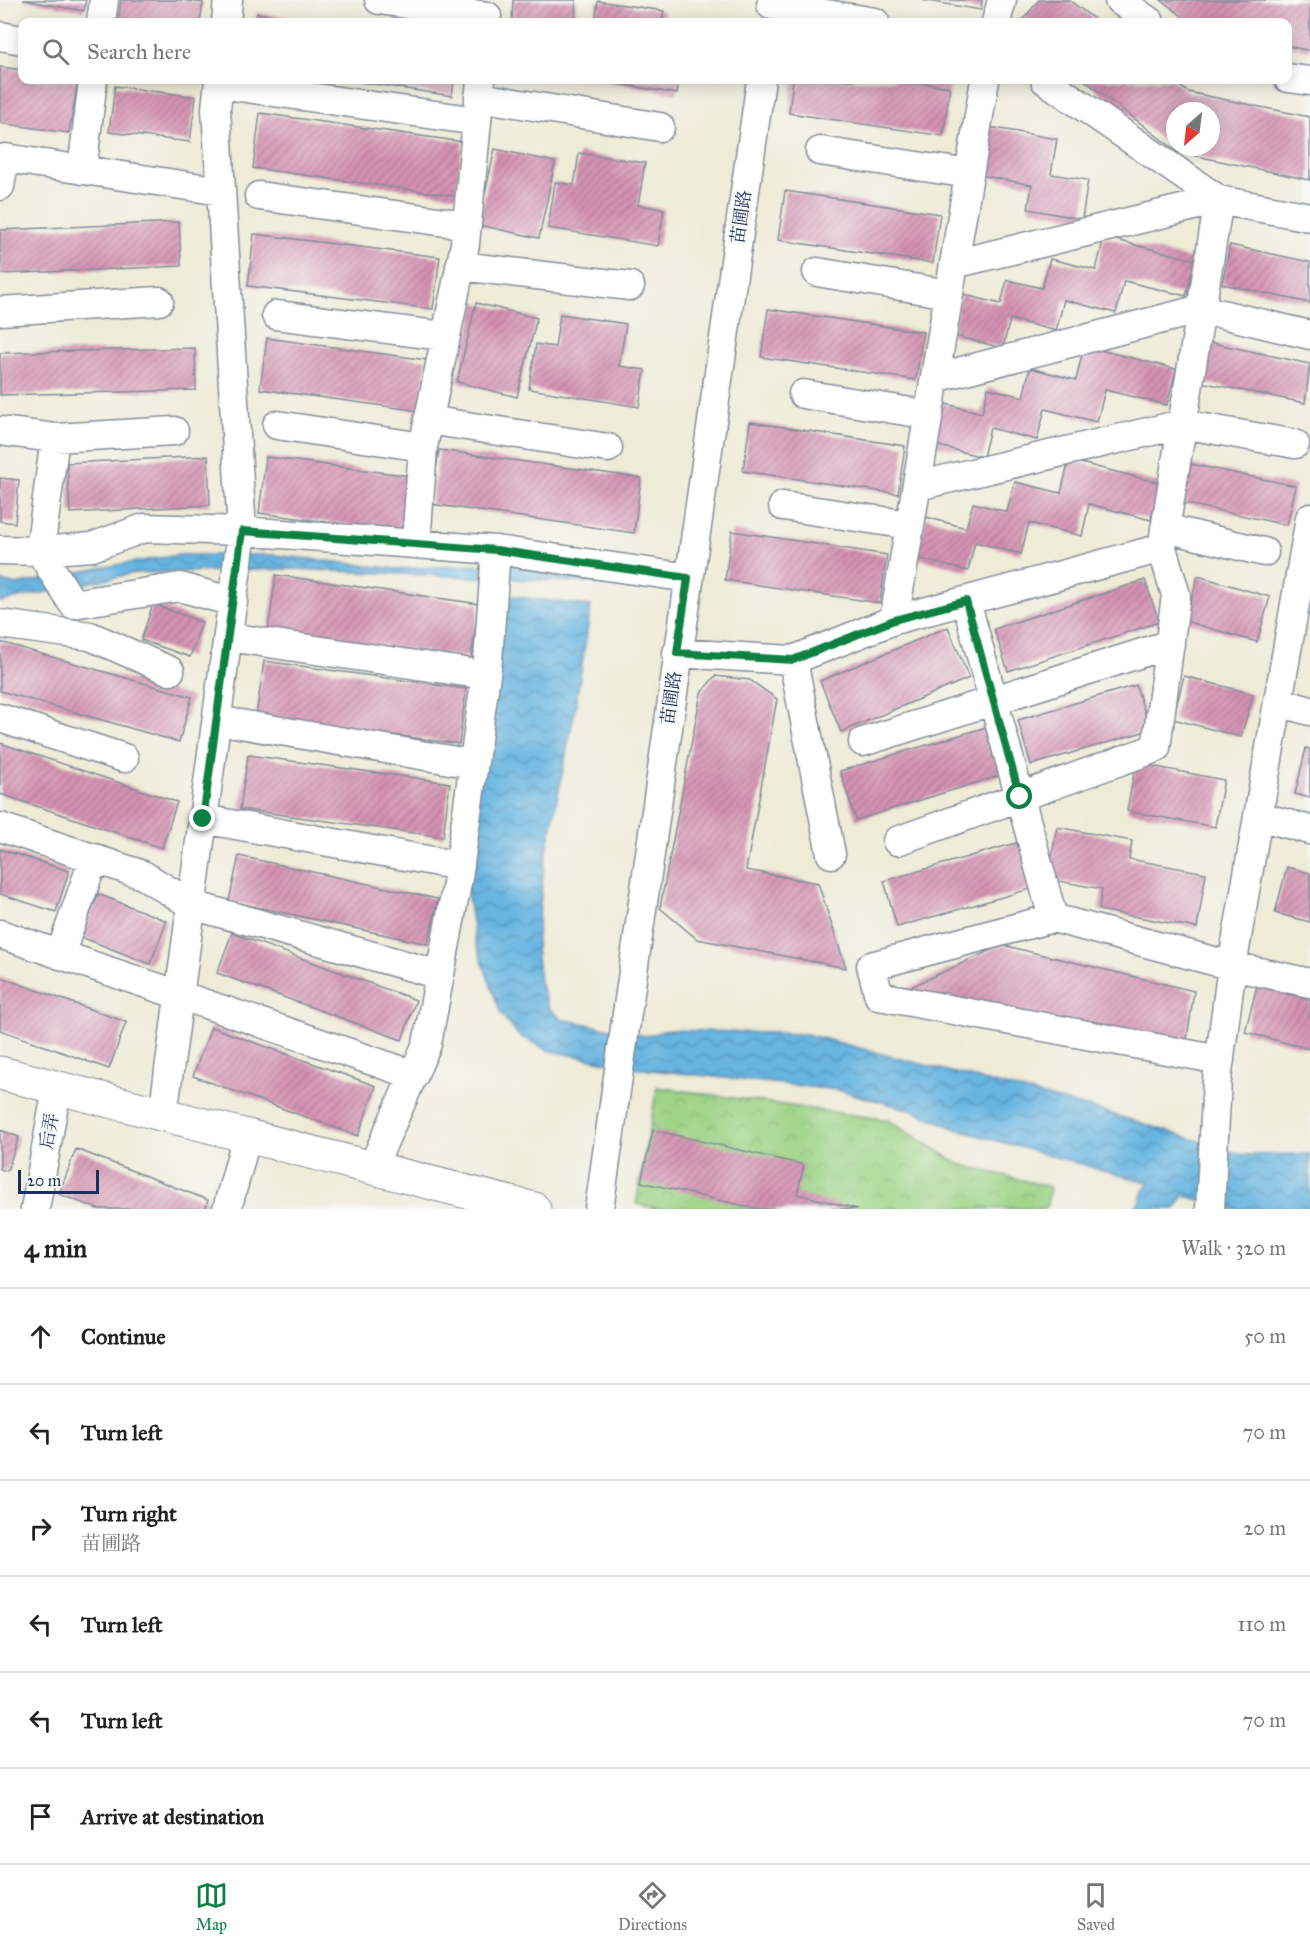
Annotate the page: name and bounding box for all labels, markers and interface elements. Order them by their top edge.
search box [18,18,1292,84]
icon: search [39,35,72,68]
text: Search here [87,38,191,65]
north arrow [1166,102,1220,156]
street label: 苗圃路 [726,189,756,245]
street label: 苗圃路 [656,670,686,726]
route start [1006,783,1032,809]
route end [189,805,215,831]
street label: 后弄 [35,1111,63,1151]
scale bar [18,1167,99,1194]
text: 20 m [27,1171,61,1190]
text: 4 min [24,1232,87,1264]
text: Walk · 320 m [1181,1236,1286,1260]
icon: ahead [24,1320,57,1353]
text: Continue [81,1323,166,1350]
text: 50 m [1244,1324,1286,1348]
icon: left [24,1416,57,1449]
text: Turn left [81,1419,163,1446]
text: 70 m [1243,1420,1286,1444]
text: Turn right [81,1500,177,1527]
icon: right [24,1512,57,1545]
text: 20 m [1243,1516,1286,1540]
text: 苗圃路 [81,1531,141,1555]
icon: left [24,1608,57,1641]
text: Turn left [81,1611,163,1638]
text: 110 m [1238,1612,1286,1636]
icon: left [24,1704,57,1737]
text: Turn left [81,1707,163,1734]
text: 70 m [1243,1708,1286,1732]
icon: arrive [24,1800,57,1833]
text: Arrive at destination [81,1803,264,1830]
tab: Map [195,1879,228,1934]
tab: Directions [618,1879,687,1934]
tab: Saved [1077,1879,1115,1934]

